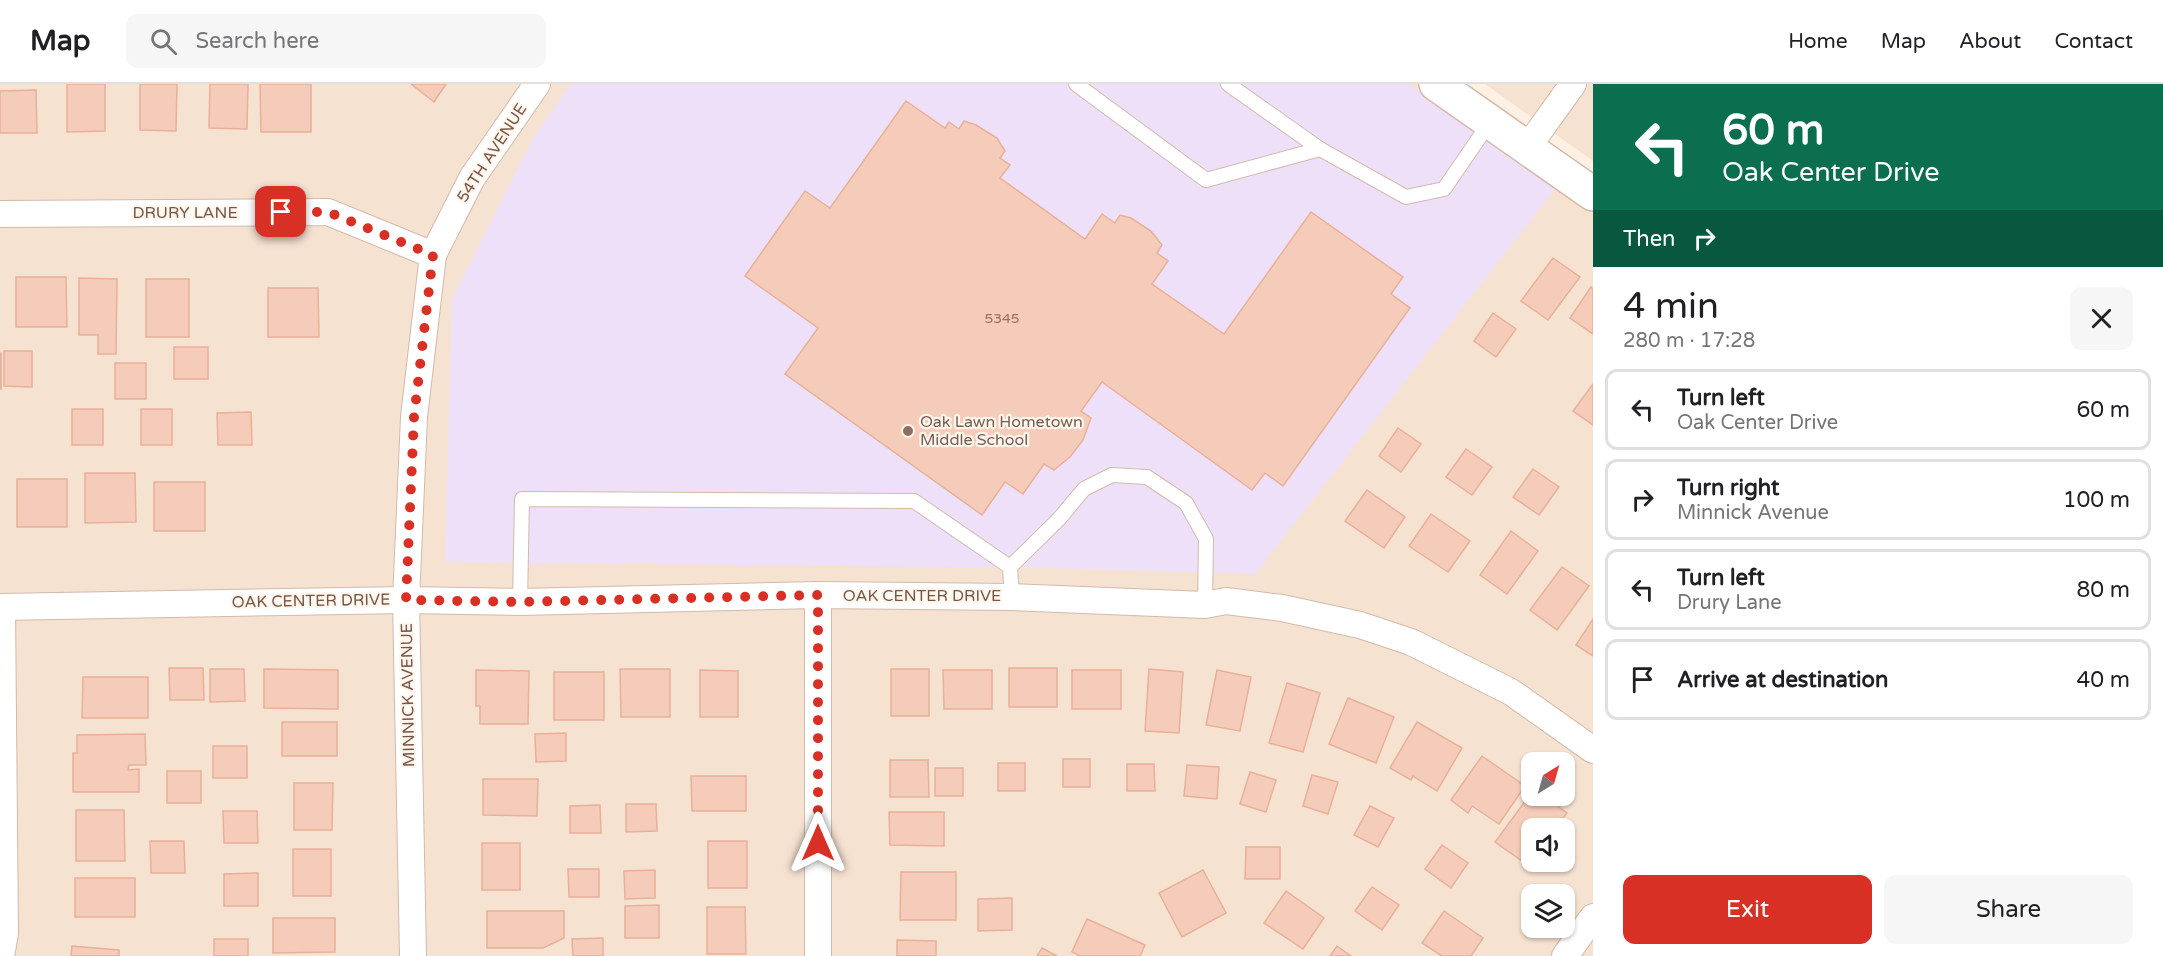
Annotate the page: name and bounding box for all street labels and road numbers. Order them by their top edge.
street label: 54TH AVENUE [453,100,531,206]
street label: DRURY LANE [132,203,238,223]
street label: OAK CENTER DRIVE [843,586,1001,606]
street label: OAK CENTER DRIVE [232,590,390,612]
street label: MINNICK AVENUE [397,623,419,767]

